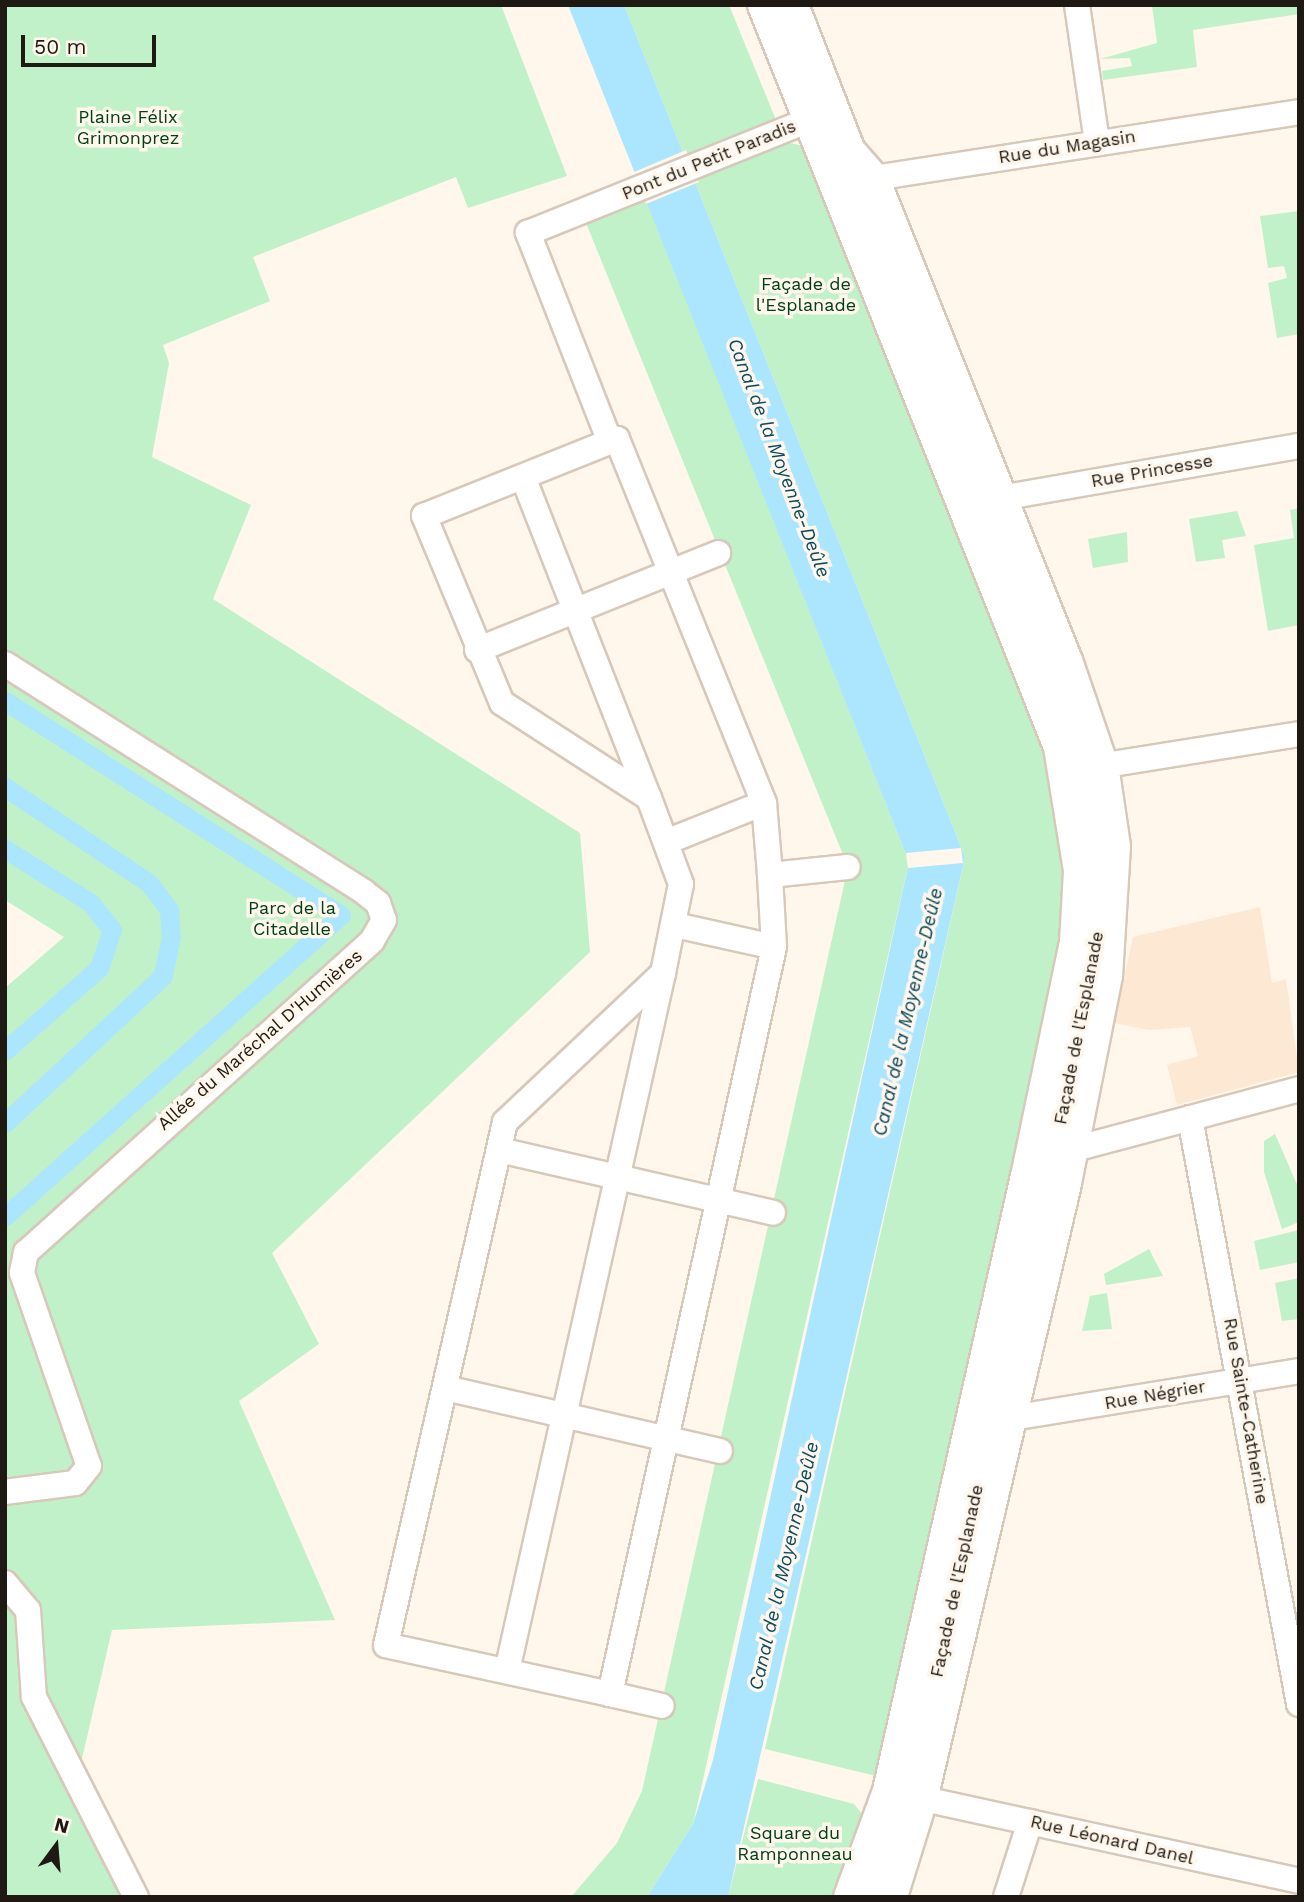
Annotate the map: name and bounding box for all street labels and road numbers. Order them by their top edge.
street label: Pont du Petit Paradis [619,115,799,205]
street label: Rue du Magasin [997,125,1137,169]
street label: Rue Princesse [1089,450,1215,492]
street label: Façade de l'Esplanade [1050,930,1108,1126]
street label: Allée du Maréchal D'Humières [153,945,367,1135]
street label: Rue Sainte-Catherine [1219,1316,1273,1506]
street label: Rue Négrier [1103,1375,1207,1415]
street label: Façade de l'Esplanade [926,1483,988,1679]
street label: Rue Léonard Danel [1028,1811,1196,1869]

